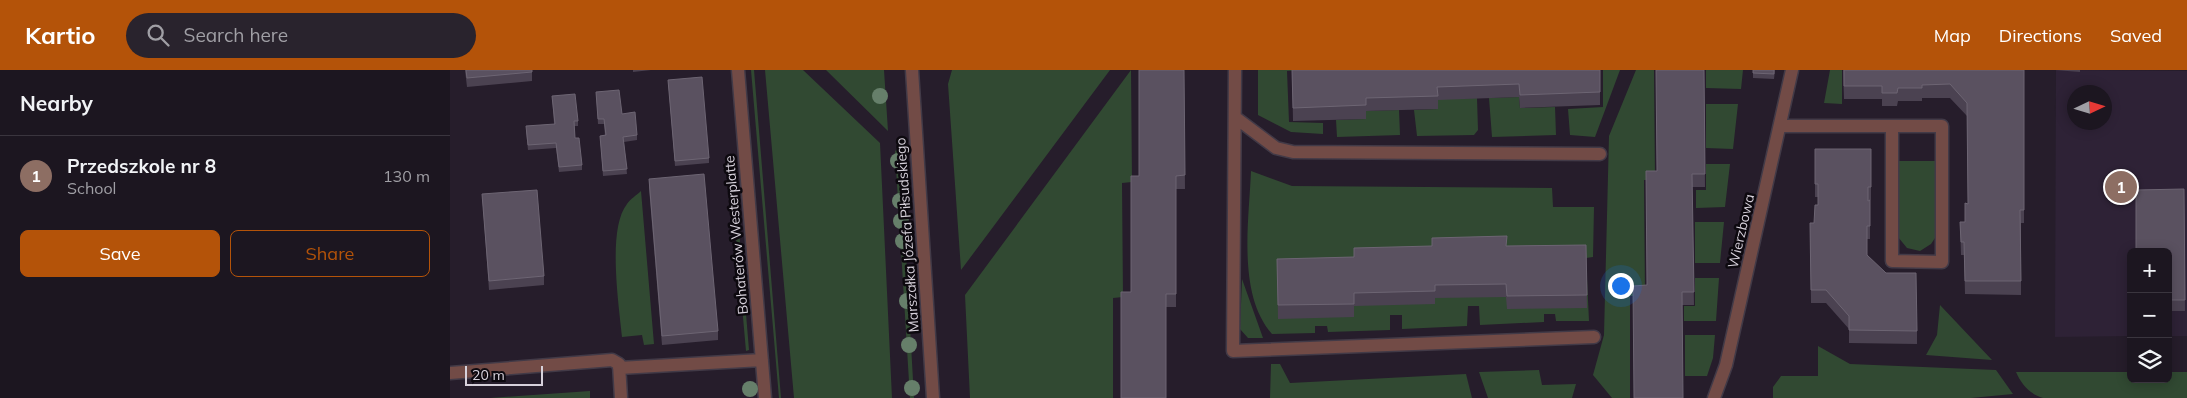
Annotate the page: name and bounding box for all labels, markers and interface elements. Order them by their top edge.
search box [126,13,476,58]
text: Kartio [25,20,96,50]
icon: search [144,21,172,49]
text: Search here [184,23,288,47]
text: Map [1934,24,1971,47]
text: Directions [1999,24,2082,47]
text: Saved [2110,24,2162,47]
north arrow [2067,85,2112,130]
text: Nearby [20,90,93,116]
street label: Marszałka Józefa Piłsudskiego [891,137,923,333]
text: Przedszkole nr 8 [67,154,216,178]
street label: Bohaterów Westerplatte [720,155,752,315]
text: 1 [31,166,41,186]
text: 130 m [383,166,430,186]
pin: 1 [2105,168,2137,206]
text: School [67,178,116,198]
street label: Wierzbowa [1724,192,1758,270]
button: Save [20,230,220,277]
button: Share [230,230,430,277]
map controls [2127,248,2172,383]
button: + [2127,248,2172,293]
your location [1608,273,1634,299]
button: − [2127,293,2172,338]
button: layers [2127,338,2172,383]
scale bar [465,363,542,386]
text: 20 m [472,366,505,384]

